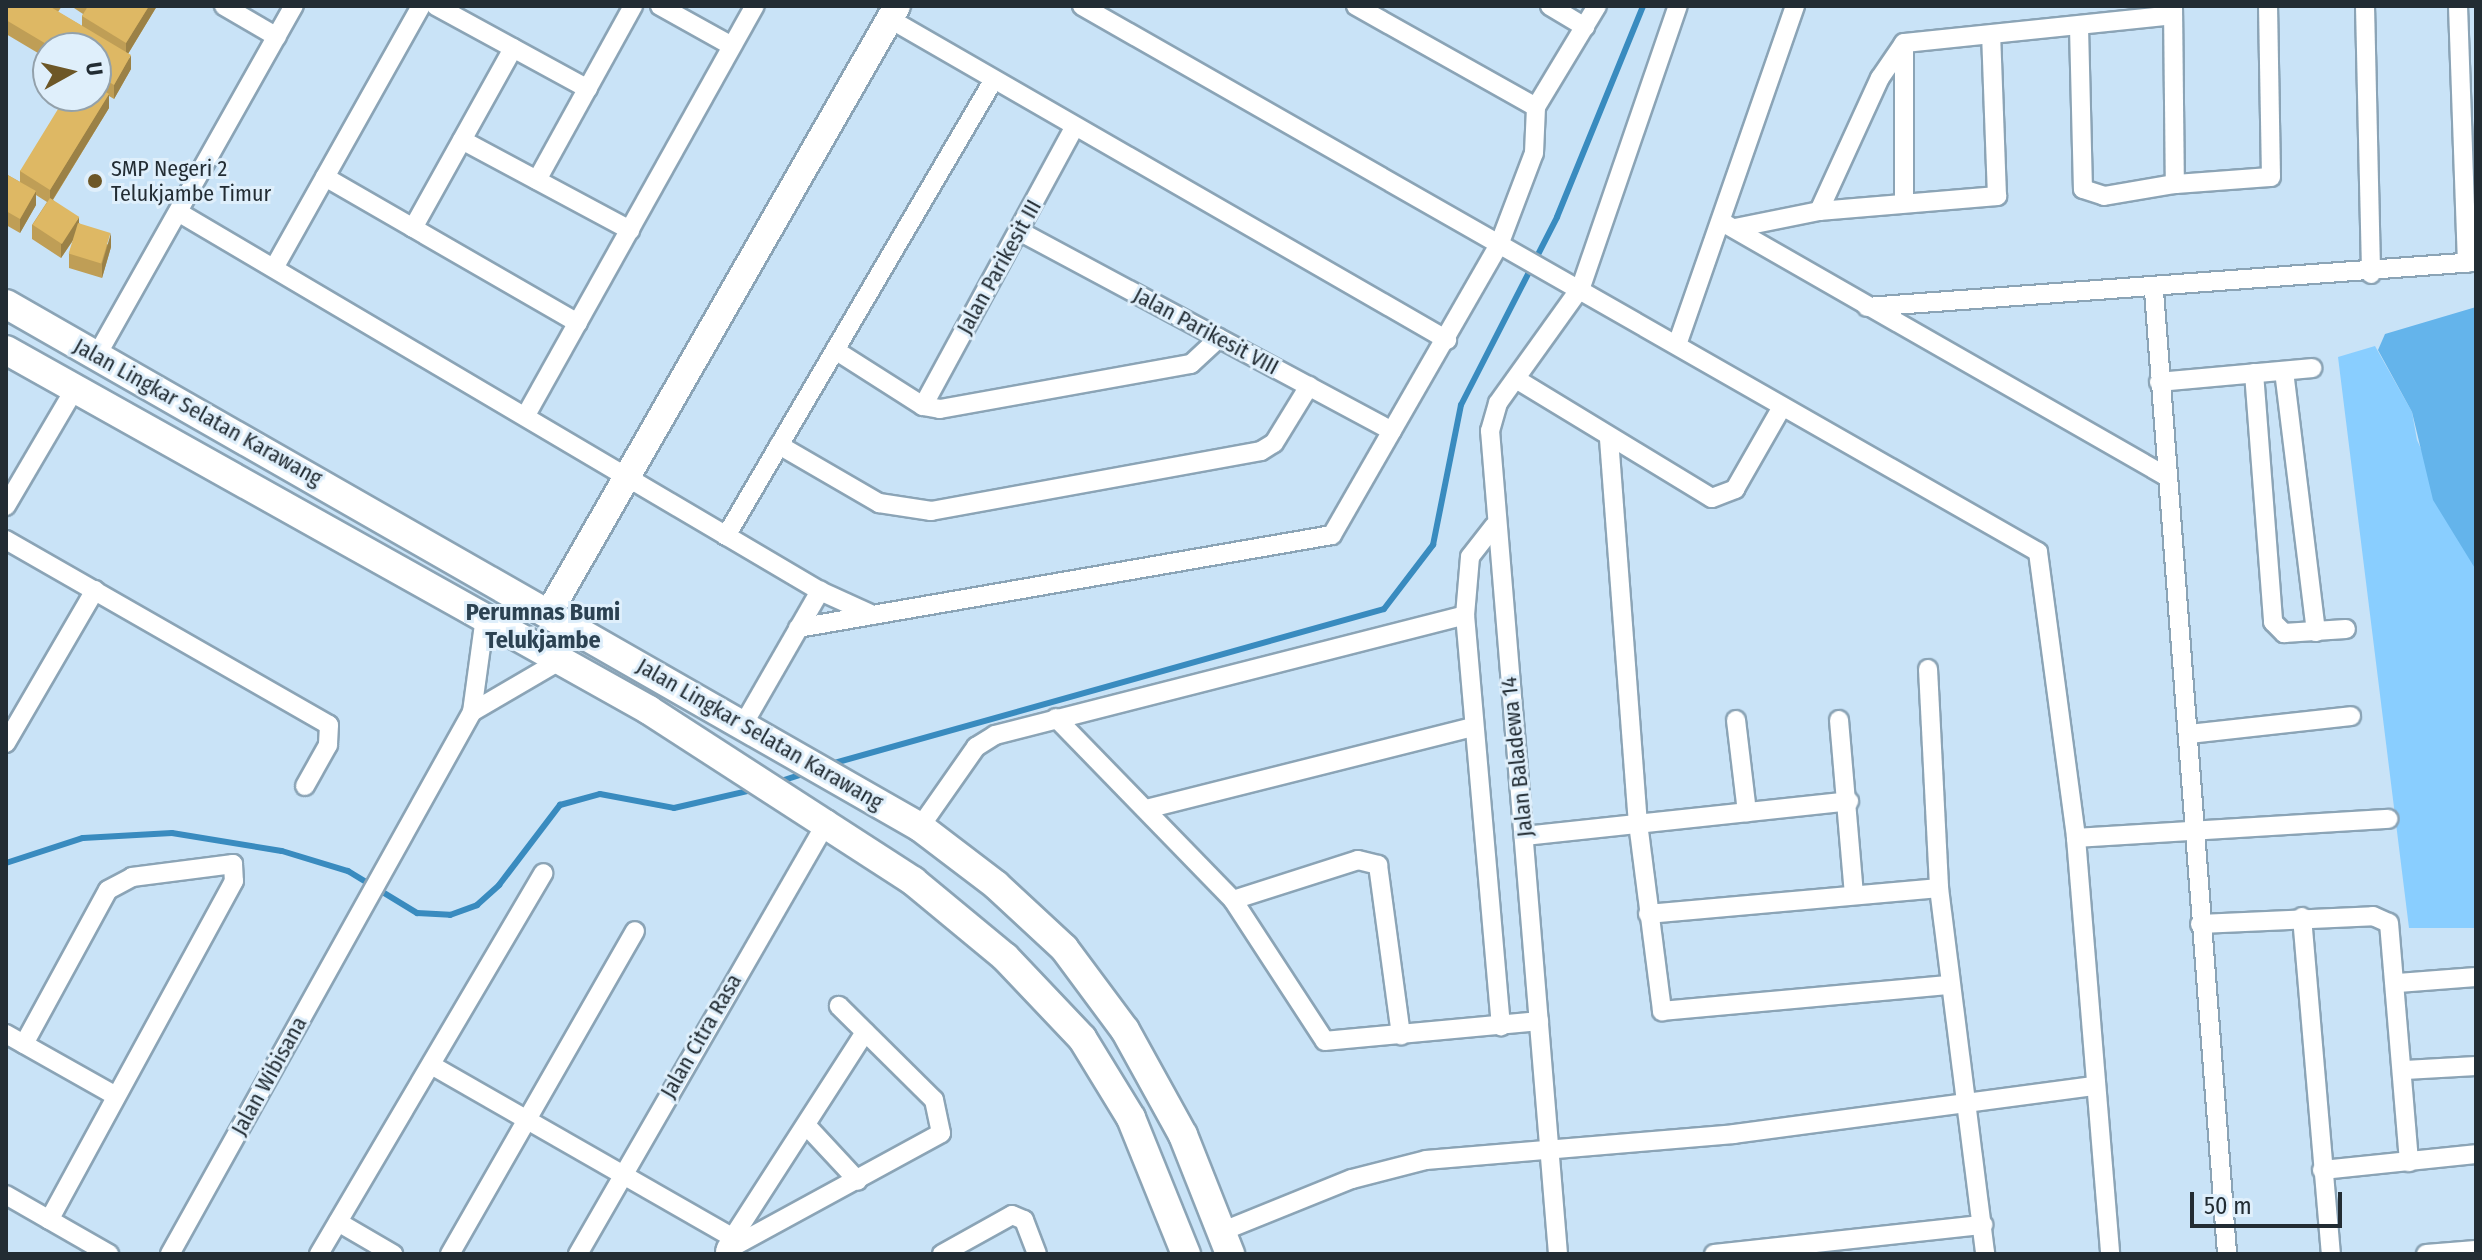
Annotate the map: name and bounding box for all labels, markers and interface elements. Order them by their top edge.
north arrow [32,32,112,112]
text: U [80,61,109,77]
place label: SMP Negeri 2 Telukjambe Timur [111,155,271,206]
marker: SMP Negeri 2 Telukjambe Timur [86,172,104,190]
street label: Jalan Parikesit III [951,195,1047,339]
street label: Jalan Parikesit VIII [1129,282,1283,380]
street label: Jalan Lingkar Selatan Karawang [69,333,327,491]
district label: Perumnas Bumi Telukjambe [466,599,620,655]
street label: Jalan Lingkar Selatan Karawang [632,653,888,815]
street label: Jalan Baladewa 14 [1495,676,1539,838]
street label: Jalan Citra Rasa [655,969,747,1103]
street label: Jalan Wibisana [226,1012,312,1140]
scale bar [2194,1176,2346,1226]
text: 50 m [2204,1192,2252,1220]

